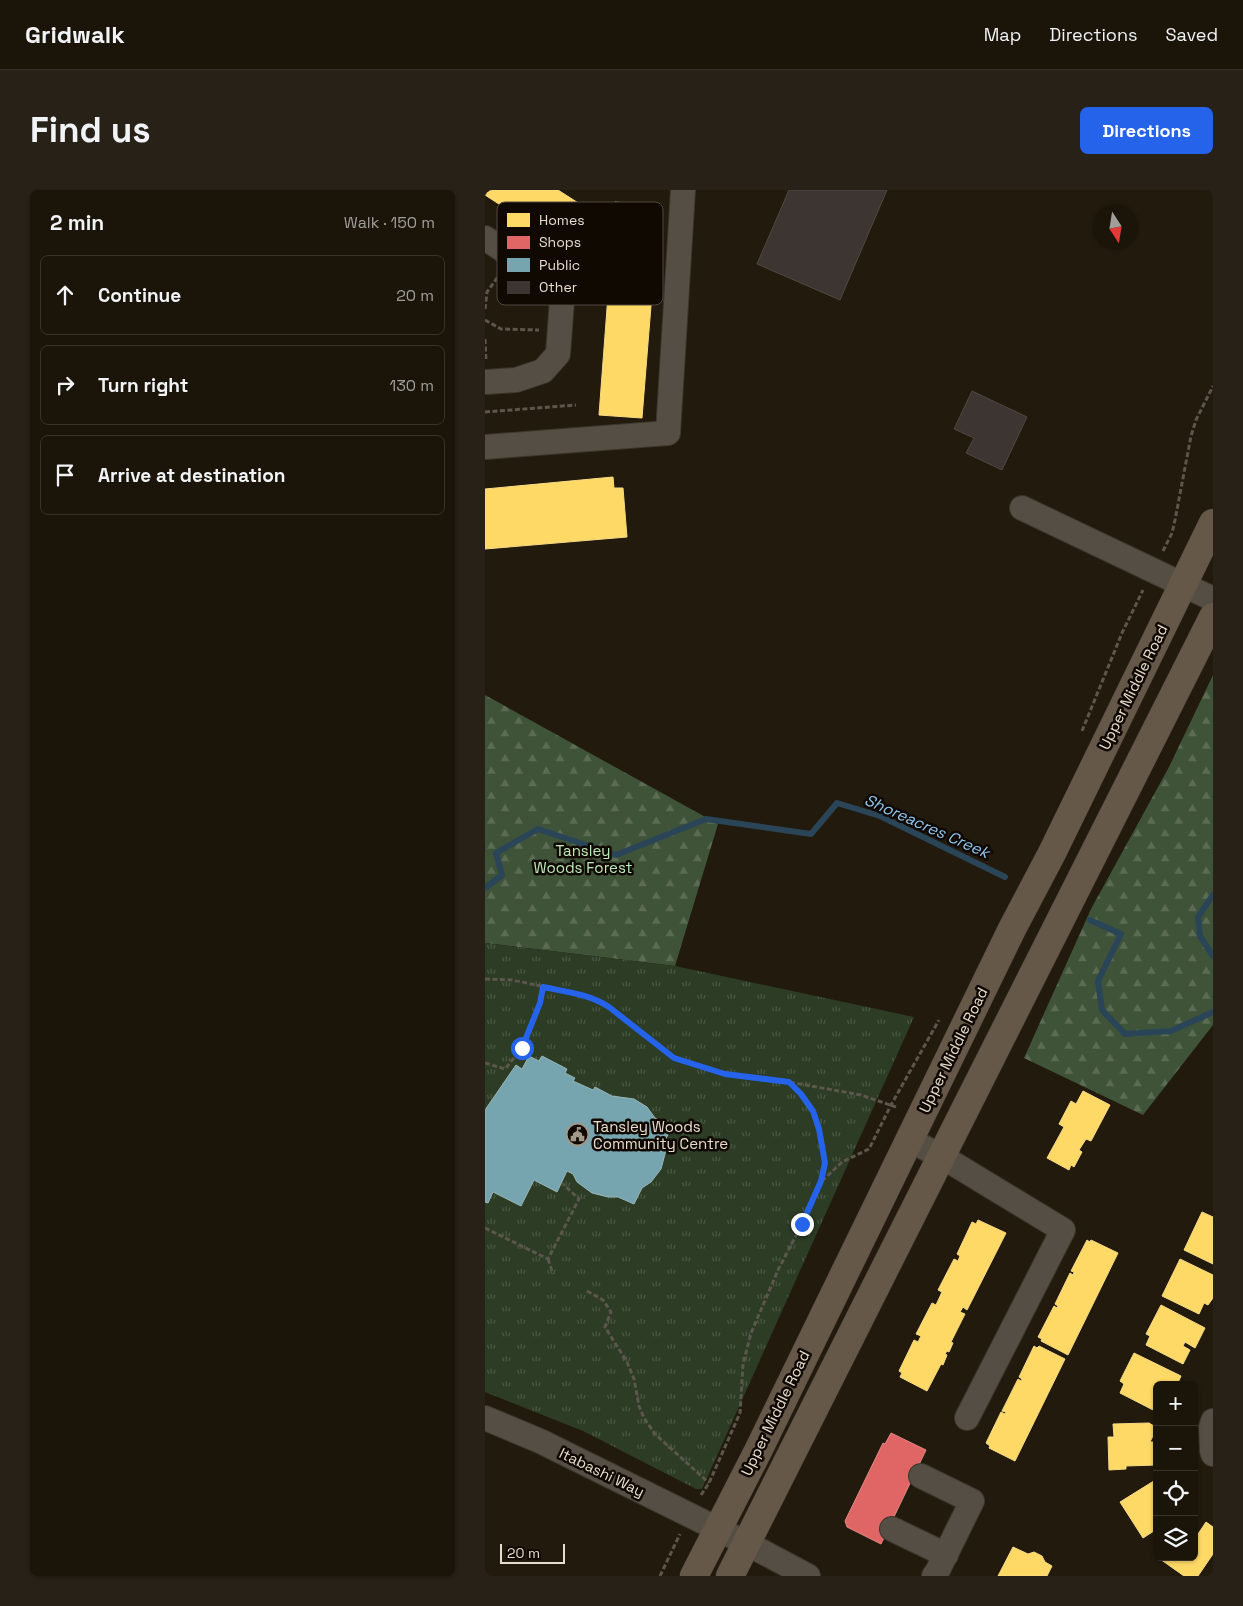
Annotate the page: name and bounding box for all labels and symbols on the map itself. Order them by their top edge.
legend [497,202,663,305]
north arrow [1093,205,1138,250]
text: Homes [539,211,585,229]
text: Shops [539,233,581,251]
text: Public [539,256,580,274]
text: Other [539,278,577,296]
street label: Upper Middle Road [1094,621,1172,753]
water label: Shoreacres Creek [861,789,995,864]
park label: Tansley Woods Forest [533,841,633,877]
street label: Upper Middle Road [914,984,992,1116]
route start [511,1037,534,1060]
place label: Tansley Woods Community Centre [593,1117,728,1153]
public building icon: Tansley Woods Community Centre [565,1123,589,1147]
route end [791,1213,814,1236]
street label: Upper Middle Road [736,1347,814,1479]
street label: Itabashi Way [556,1443,648,1501]
scale bar [500,1541,565,1564]

